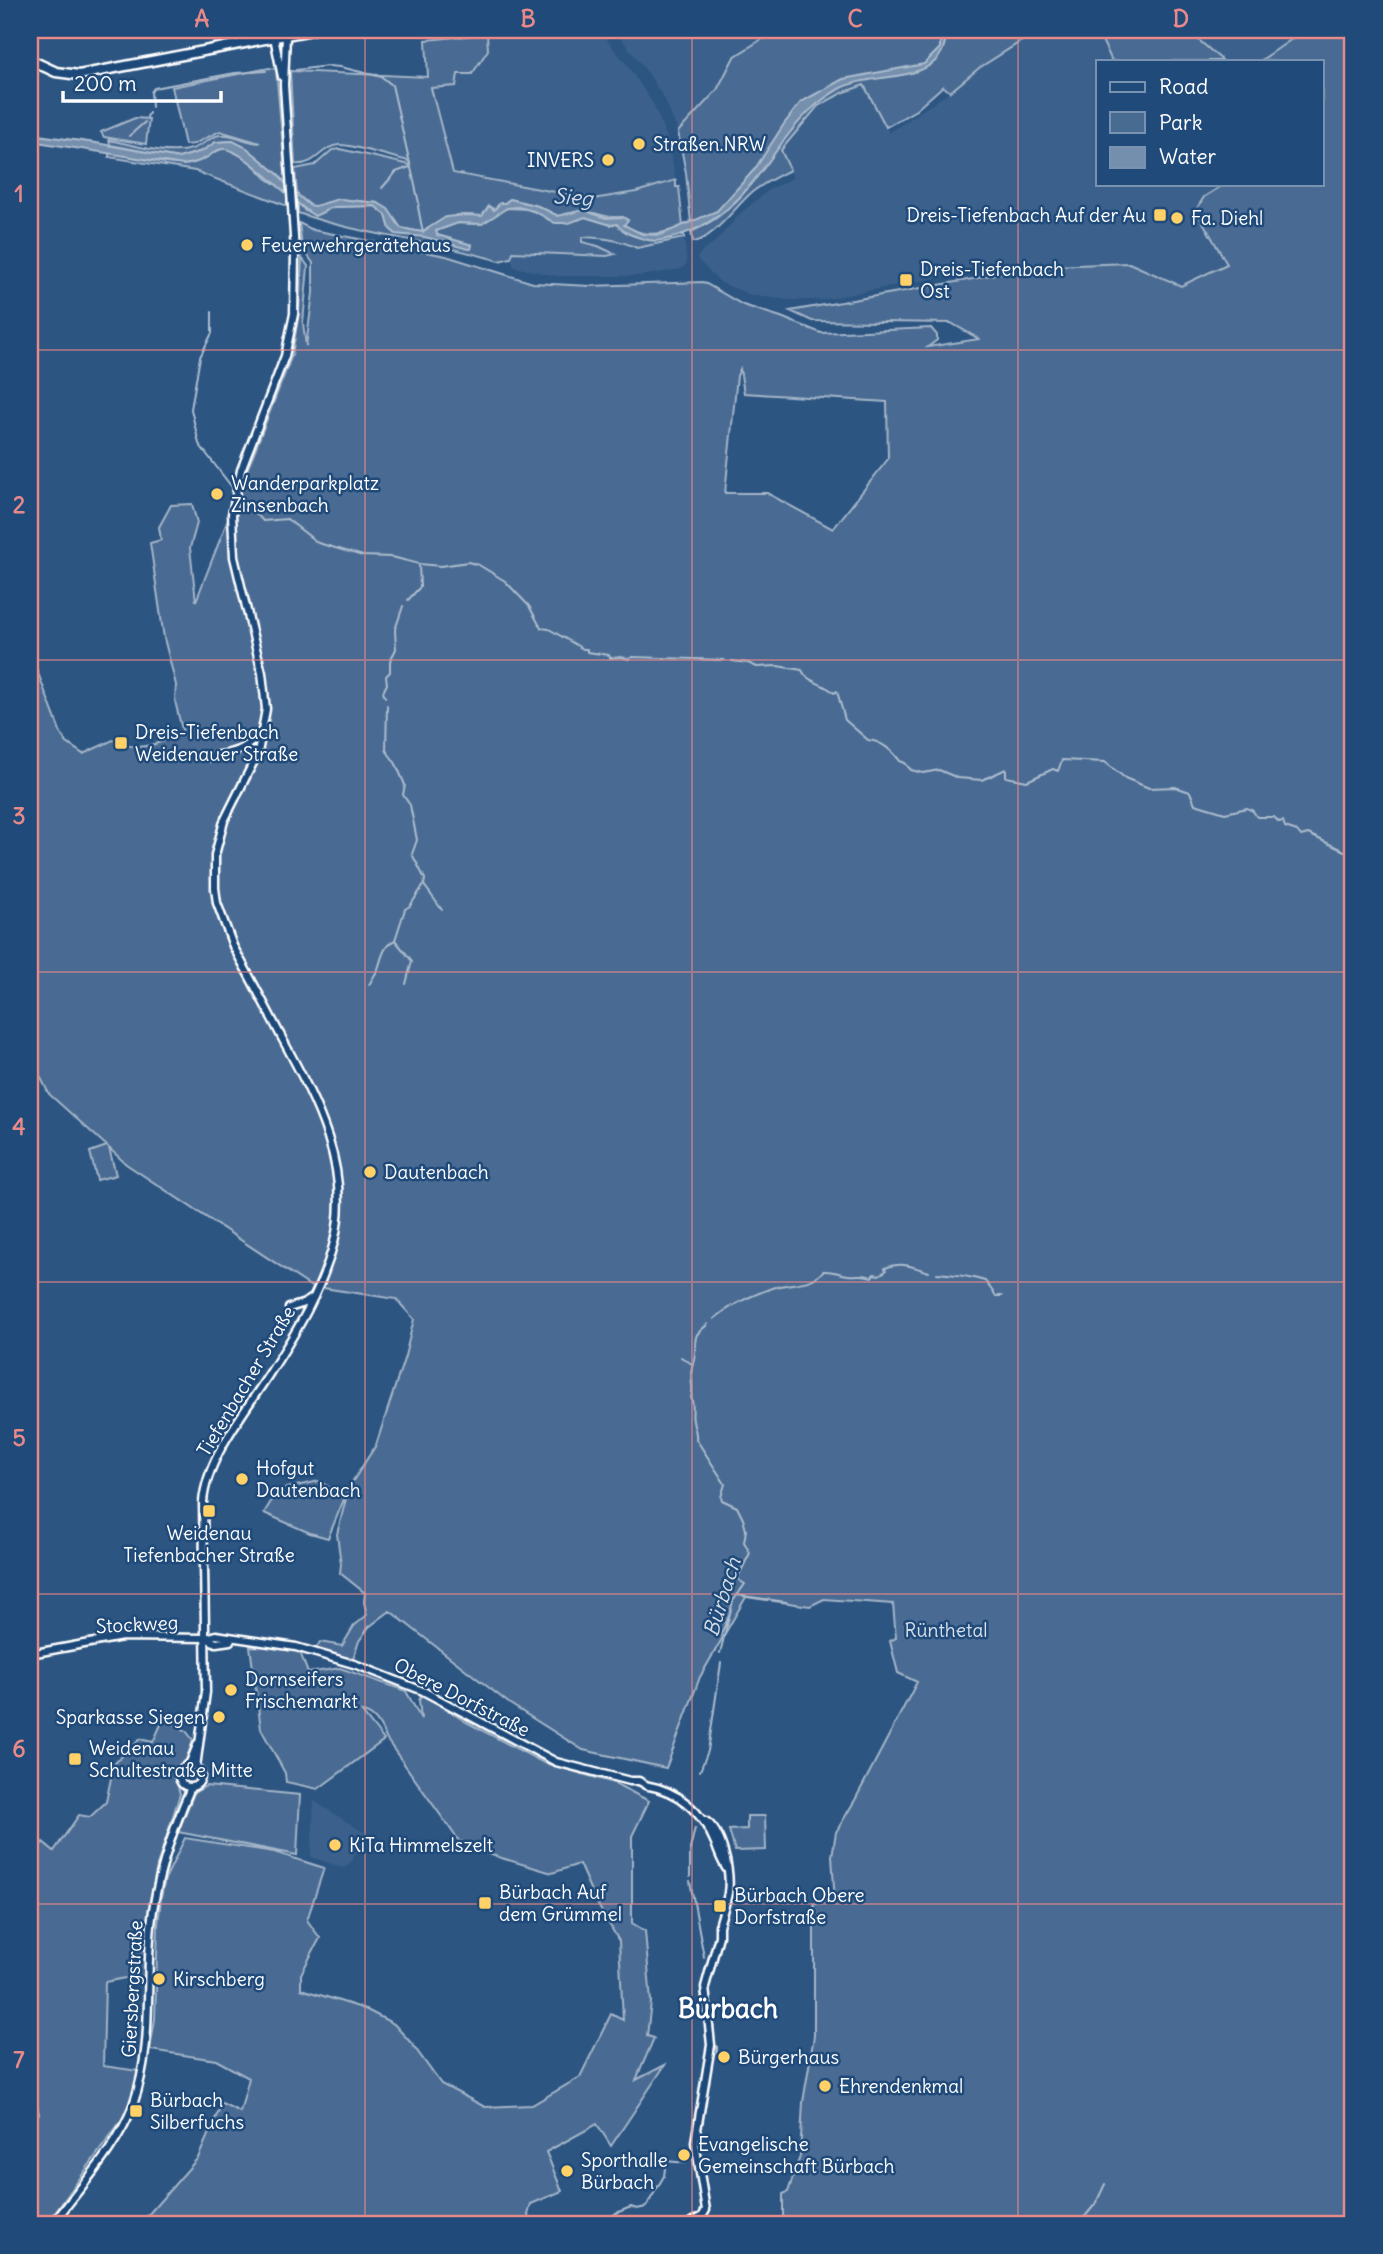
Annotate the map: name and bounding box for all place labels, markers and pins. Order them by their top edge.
place label: Straßen.NRW [653,132,766,156]
marker: Straßen.NRW [631,136,647,152]
place label: INVERS [527,148,594,172]
marker: INVERS [600,152,616,168]
place label: Dreis-Tiefenbach Auf der Au [907,203,1146,227]
place label: Fa. Diehl [1191,206,1263,230]
marker: Dreis-Tiefenbach Auf der Au [1152,207,1168,223]
marker: Fa. Diehl [1169,210,1185,226]
place label: Feuerwehrgerätehaus [261,233,451,257]
marker: Feuerwehrgerätehaus [239,237,255,253]
place label: Dreis-Tiefenbach Ost [920,257,1064,303]
marker: Dreis-Tiefenbach Ost [898,272,914,288]
place label: Wanderparkplatz Zinsenbach [231,471,379,517]
marker: Wanderparkplatz Zinsenbach [209,486,225,502]
place label: Dreis-Tiefenbach Weidenauer Straße [135,720,298,766]
marker: Dreis-Tiefenbach Weidenauer Straße [113,735,129,751]
place label: Dautenbach [384,1160,489,1184]
marker: Dautenbach [362,1164,378,1180]
place label: Hofgut Dautenbach [256,1456,361,1502]
marker: Hofgut Dautenbach [234,1471,250,1487]
marker: Weidenau Tiefenbacher Straße [201,1503,217,1519]
place label: Weidenau Tiefenbacher Straße [123,1521,295,1567]
place label: Dornseifers Frischemarkt [245,1667,358,1713]
marker: Dornseifers Frischemarkt [223,1682,239,1698]
place label: Sparkasse Siegen [56,1705,205,1729]
marker: Sparkasse Siegen [211,1709,227,1725]
place label: Weidenau Schultestraße Mitte [89,1736,253,1782]
marker: Weidenau Schultestraße Mitte [67,1751,83,1767]
place label: KiTa Himmelszelt [349,1833,493,1857]
marker: KiTa Himmelszelt [327,1837,343,1853]
place label: Bürbach Auf dem Grümmel [499,1880,622,1926]
place label: Bürbach Obere Dorfstraße [734,1883,865,1929]
marker: Bürbach Auf dem Grümmel [477,1895,493,1911]
marker: Bürbach Obere Dorfstraße [712,1898,728,1914]
place label: Kirschberg [173,1967,265,1991]
marker: Kirschberg [151,1971,167,1987]
place label: Bürgerhaus [738,2045,839,2069]
marker: Bürgerhaus [716,2049,732,2065]
place label: Ehrendenkmal [839,2074,963,2098]
marker: Ehrendenkmal [817,2078,833,2094]
place label: Bürbach Silberfuchs [150,2088,244,2134]
marker: Bürbach Silberfuchs [128,2103,144,2119]
place label: Evangelische Gemeinschaft Bürbach [698,2132,895,2178]
marker: Evangelische Gemeinschaft Bürbach [676,2147,692,2163]
place label: Sporthalle Bürbach [581,2148,668,2194]
marker: Sporthalle Bürbach [559,2163,575,2179]

